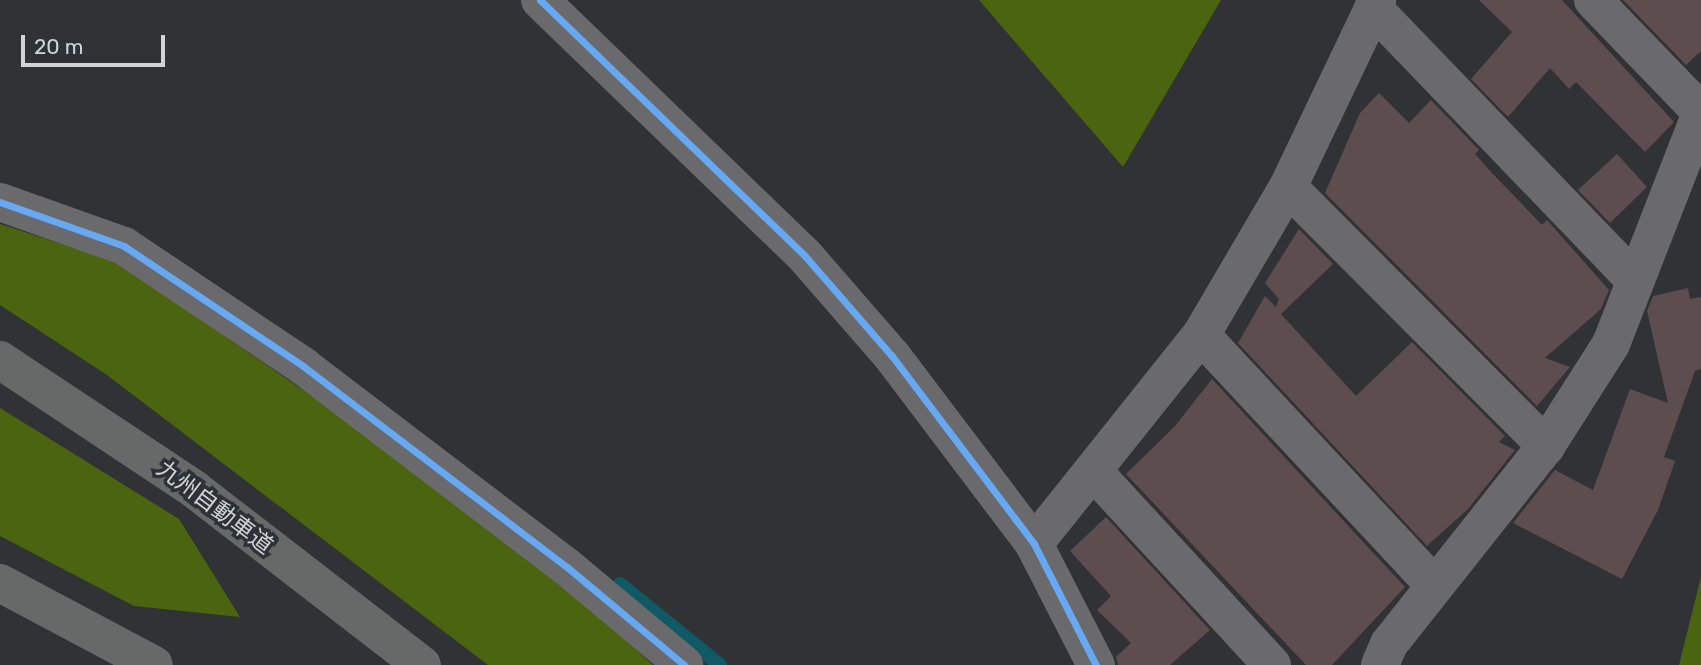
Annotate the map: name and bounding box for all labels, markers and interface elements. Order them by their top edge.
scale bar [24,21,168,65]
text: 20 m [34,34,83,59]
street label: 九州自動車道 [152,454,278,560]

